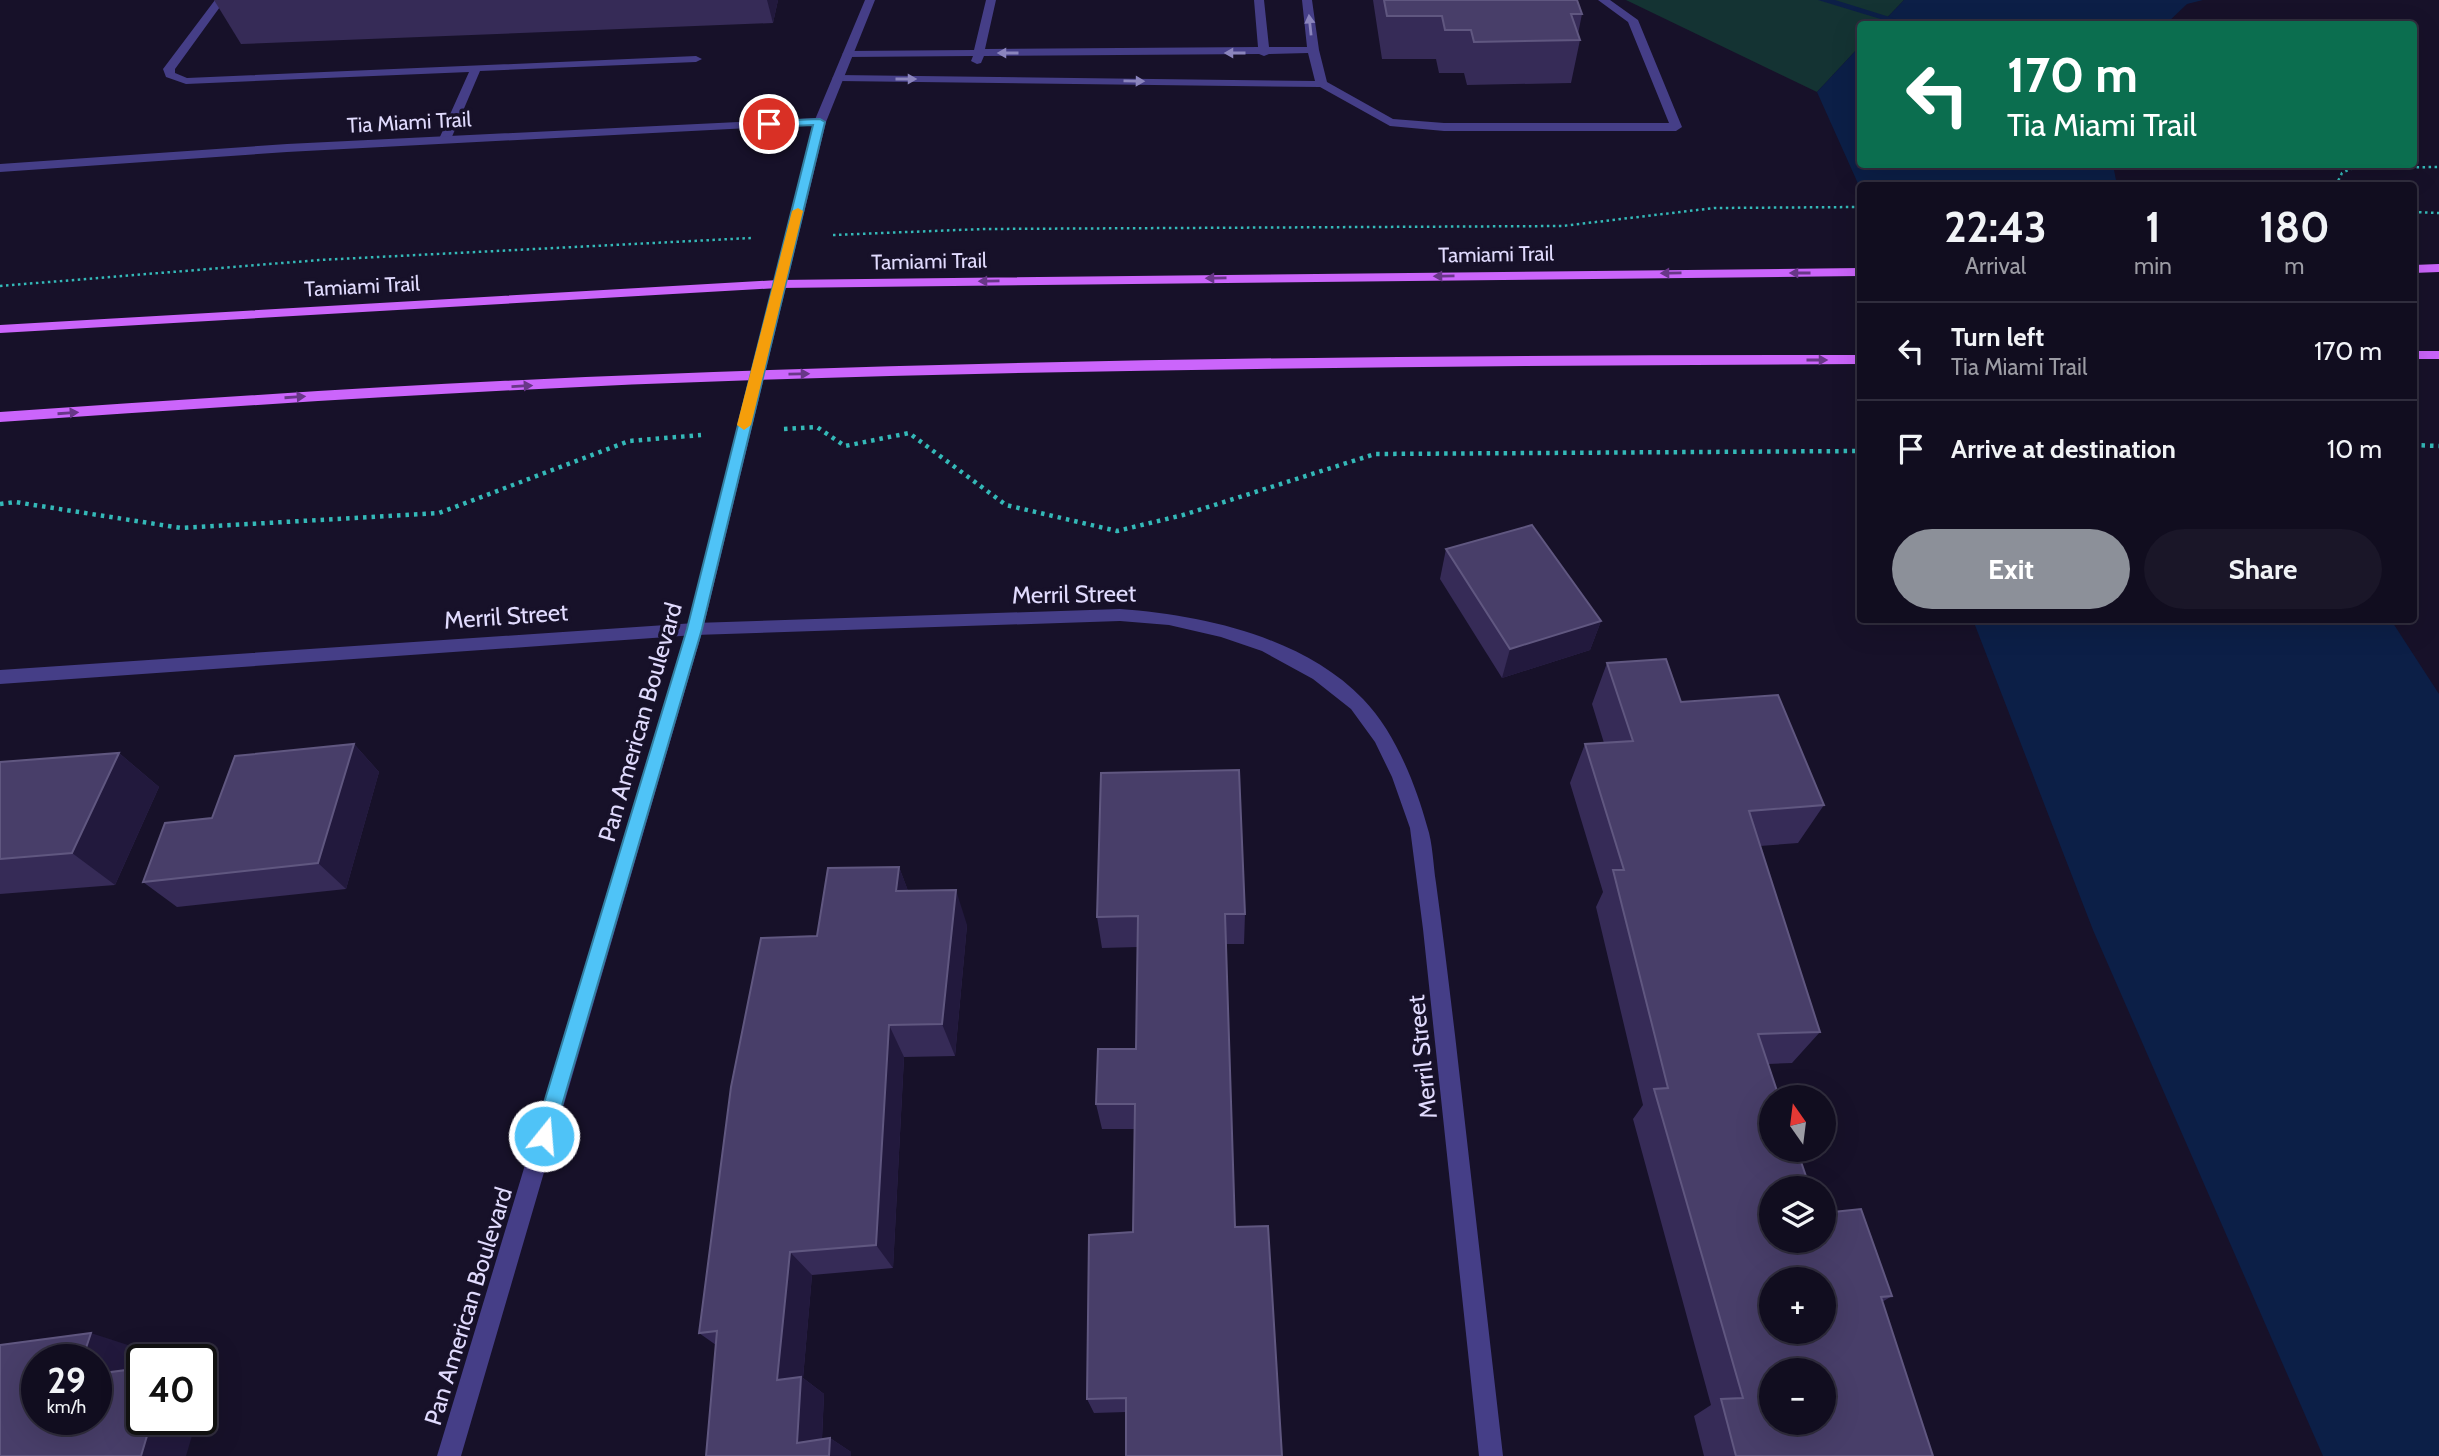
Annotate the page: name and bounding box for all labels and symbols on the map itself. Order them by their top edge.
one-way arrow [1304,14,1315,36]
one-way arrow [997,47,1019,59]
one-way arrow [1224,47,1246,59]
one-way arrow [896,73,918,84]
one-way arrow [1123,75,1145,87]
pin [739,94,799,154]
street label: Tia Miami Trail [346,106,472,138]
street label: Tamiami Trail [1438,240,1554,268]
street label: Tamiami Trail [871,247,987,275]
one-way arrow [1789,267,1811,279]
one-way arrow [1660,268,1682,279]
street label: Tamiami Trail [303,270,421,302]
one-way arrow [1433,270,1455,281]
one-way arrow [1205,272,1227,284]
one-way arrow [978,275,1000,287]
one-way arrow [1806,354,1828,366]
one-way arrow [788,369,810,380]
one-way arrow [512,380,534,391]
one-way arrow [284,391,306,402]
one-way arrow [57,407,79,418]
street label: Merril Street [1012,578,1136,610]
street label: Merril Street [443,597,569,635]
street label: Pan American Boulevard [592,599,688,845]
street label: Merril Street [1401,994,1443,1120]
north arrow [1759,1085,1836,1162]
position arrow [507,1099,581,1173]
street label: Pan American Boulevard [418,1183,518,1429]
speed limit sign: 40 [126,1344,217,1435]

